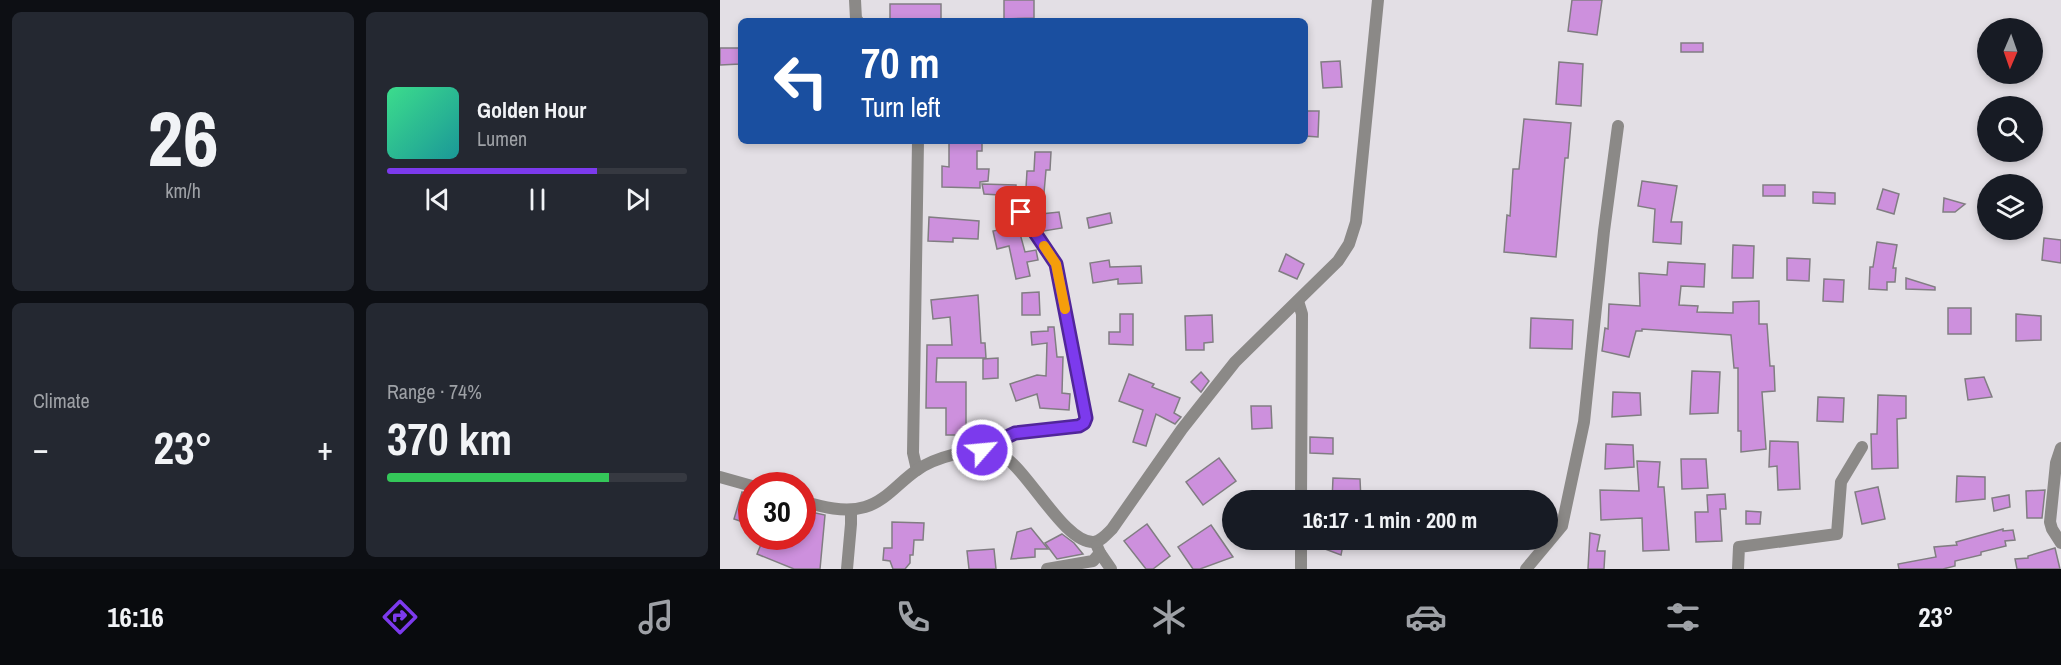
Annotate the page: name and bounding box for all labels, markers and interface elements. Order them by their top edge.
north arrow [1977,18,2043,84]
map controls [1977,18,2043,240]
text: 70 m [861,35,940,91]
icon: left [762,42,840,120]
text: 26 [147,85,219,190]
text: Turn left [861,89,940,125]
text: Golden Hour [477,95,586,125]
button: search [1977,96,2043,162]
text: Lumen [477,125,527,152]
button: layers [1977,174,2043,240]
text: km/h [165,177,201,204]
icon: previous [421,183,454,216]
icon: pause [521,183,554,216]
icon: next [621,183,654,216]
pin [995,186,1046,237]
icon: arrive [1004,195,1037,228]
text: Range · 74% [387,378,482,405]
text: Climate [33,387,90,414]
text: 370 km [387,408,512,469]
text: 23° [153,417,213,478]
position arrow [950,418,1014,482]
text: − [33,426,49,470]
text: + [317,426,333,470]
speed limit sign: 30 [738,472,816,550]
text: 16:17 · 1 min · 200 m [1303,505,1477,535]
icon: directions [379,596,421,638]
icon: music [635,596,677,638]
icon: phone [892,596,934,638]
icon: climate [1148,596,1190,638]
icon: car [1405,596,1447,638]
icon: filters [1662,596,1704,638]
text: 16:16 [107,599,164,635]
text: 23° [1918,599,1954,635]

